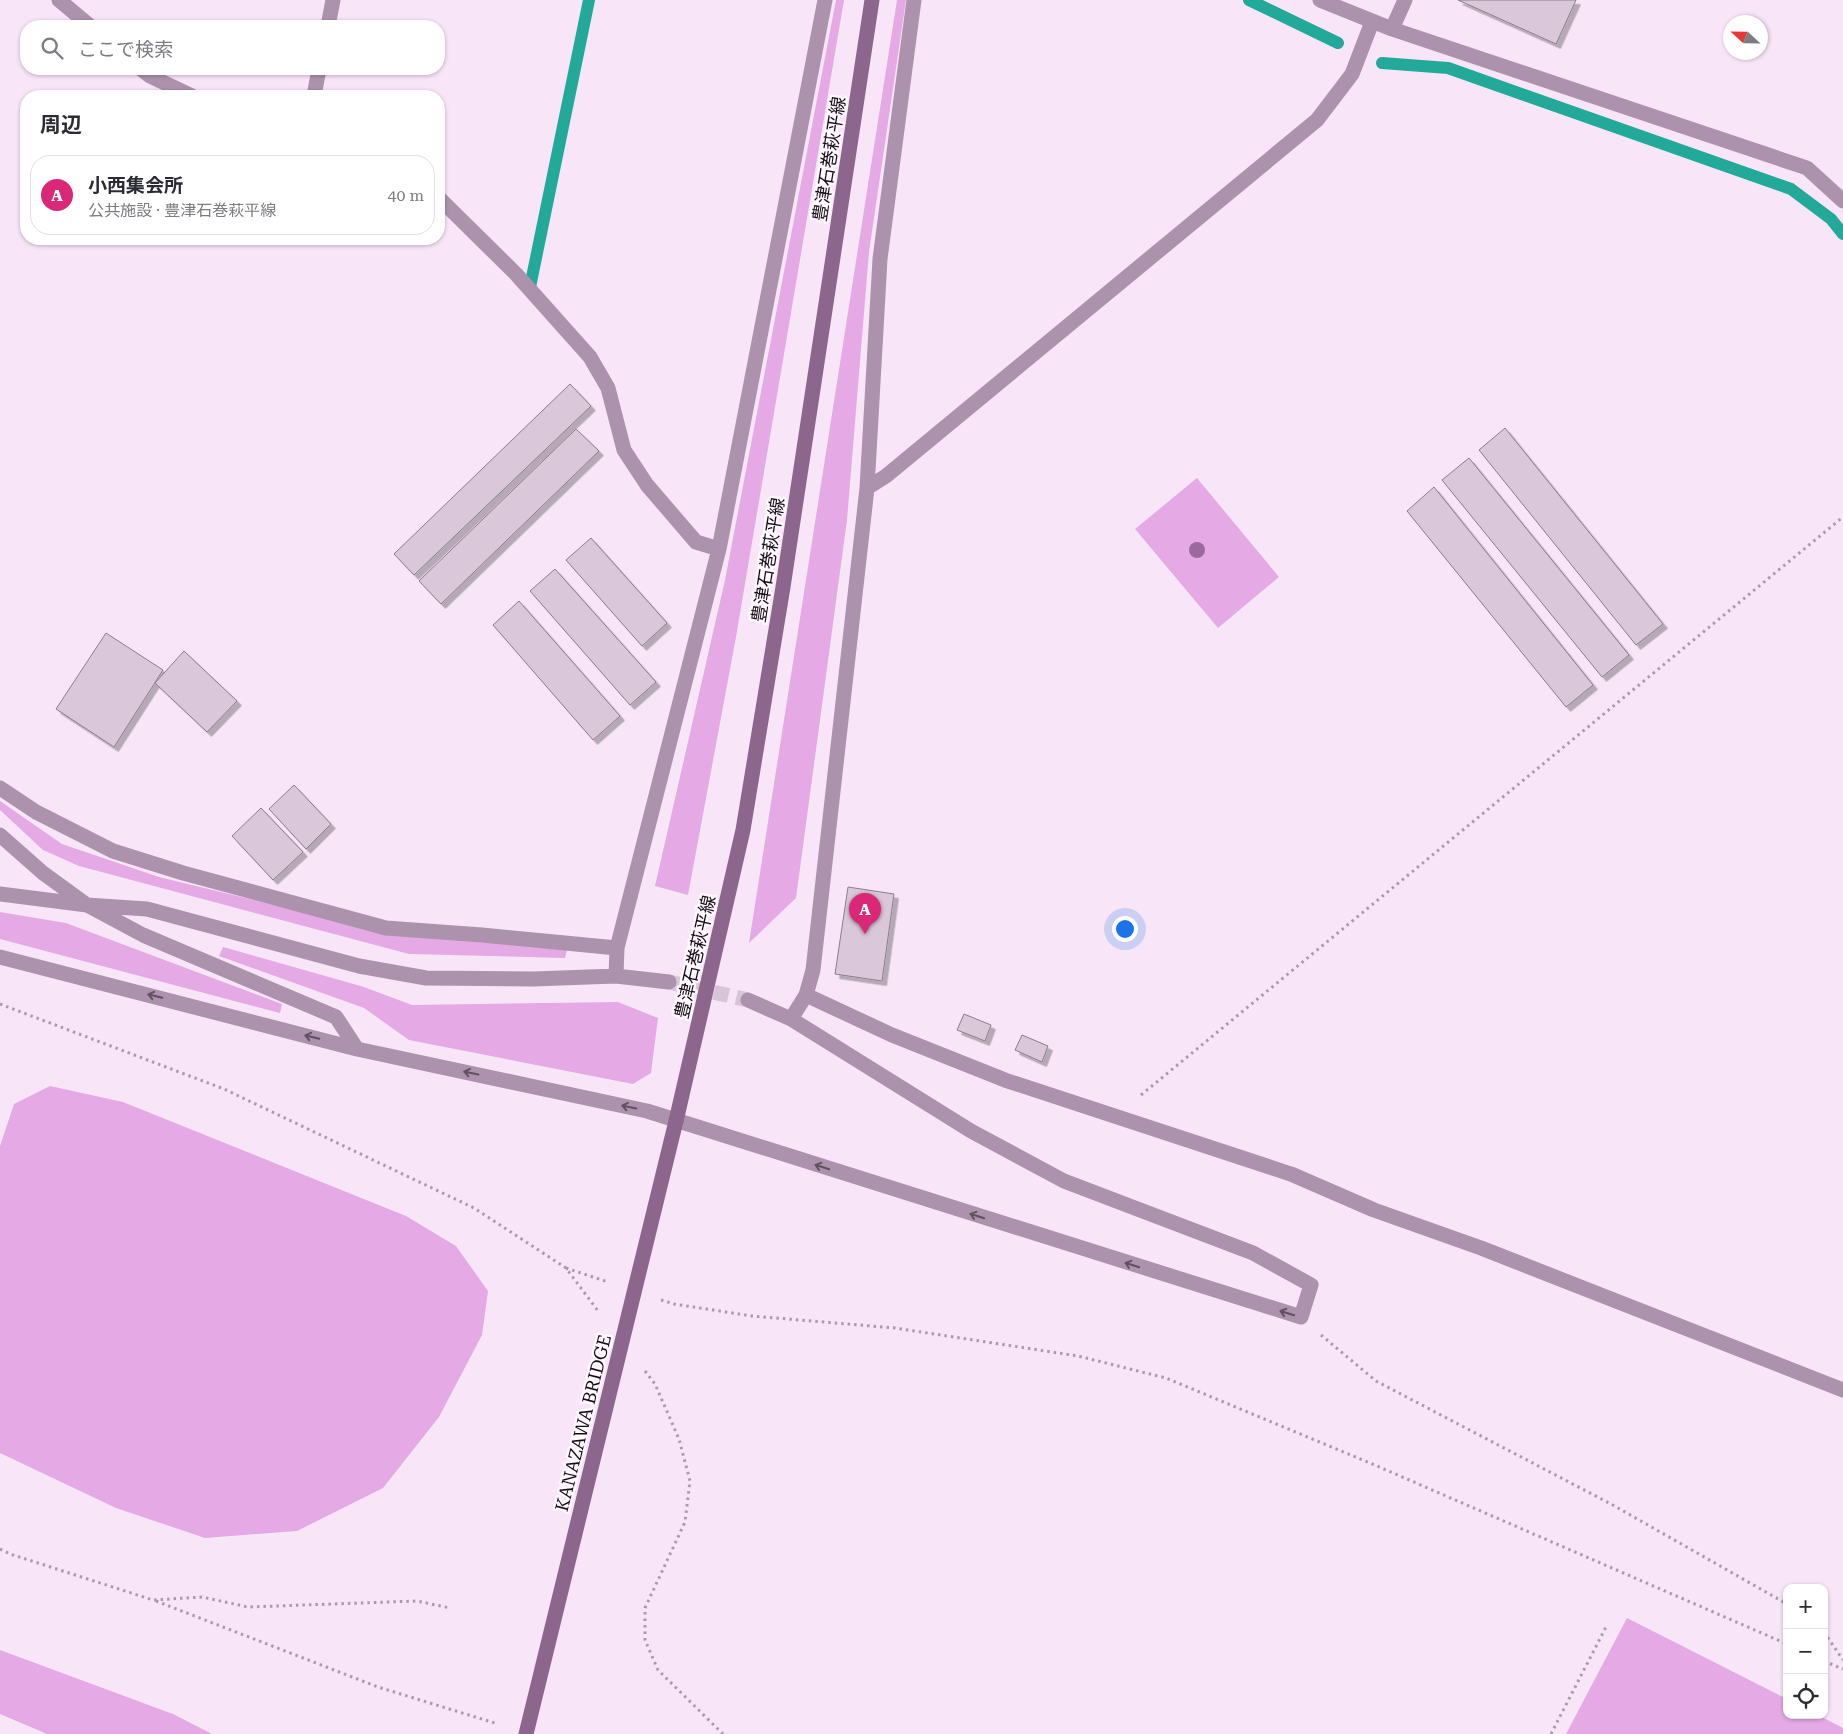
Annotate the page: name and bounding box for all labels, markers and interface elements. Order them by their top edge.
north arrow [1723,15,1768,60]
search box [20,20,445,75]
icon: search [38,34,66,62]
text: ここで検索 [78,38,173,61]
street label: 豊津石巻萩平線 [809,95,849,223]
text: 周辺 [40,113,82,137]
text: 小西集会所 [88,174,183,197]
text: A [51,186,63,205]
text: 40 m [387,186,424,205]
text: 公共施設 · 豊津石巻萩平線 [88,201,276,220]
street label: 豊津石巻萩平線 [748,496,788,624]
street label: 豊津石巻萩平線 [671,893,719,1021]
pin: A [849,893,881,934]
your location [1112,916,1138,942]
one-way arrow [147,991,163,1001]
one-way arrow [305,1032,321,1041]
one-way arrow [463,1068,479,1077]
one-way arrow [622,1102,638,1111]
one-way arrow [814,1161,830,1171]
one-way arrow [969,1210,985,1220]
one-way arrow [1124,1260,1140,1269]
one-way arrow [1279,1308,1295,1318]
street label: KANAZAWA BRIDGE [551,1332,615,1514]
map controls [1783,1584,1828,1719]
button: + [1783,1584,1828,1629]
button: − [1783,1629,1828,1674]
button: locate [1783,1674,1828,1719]

